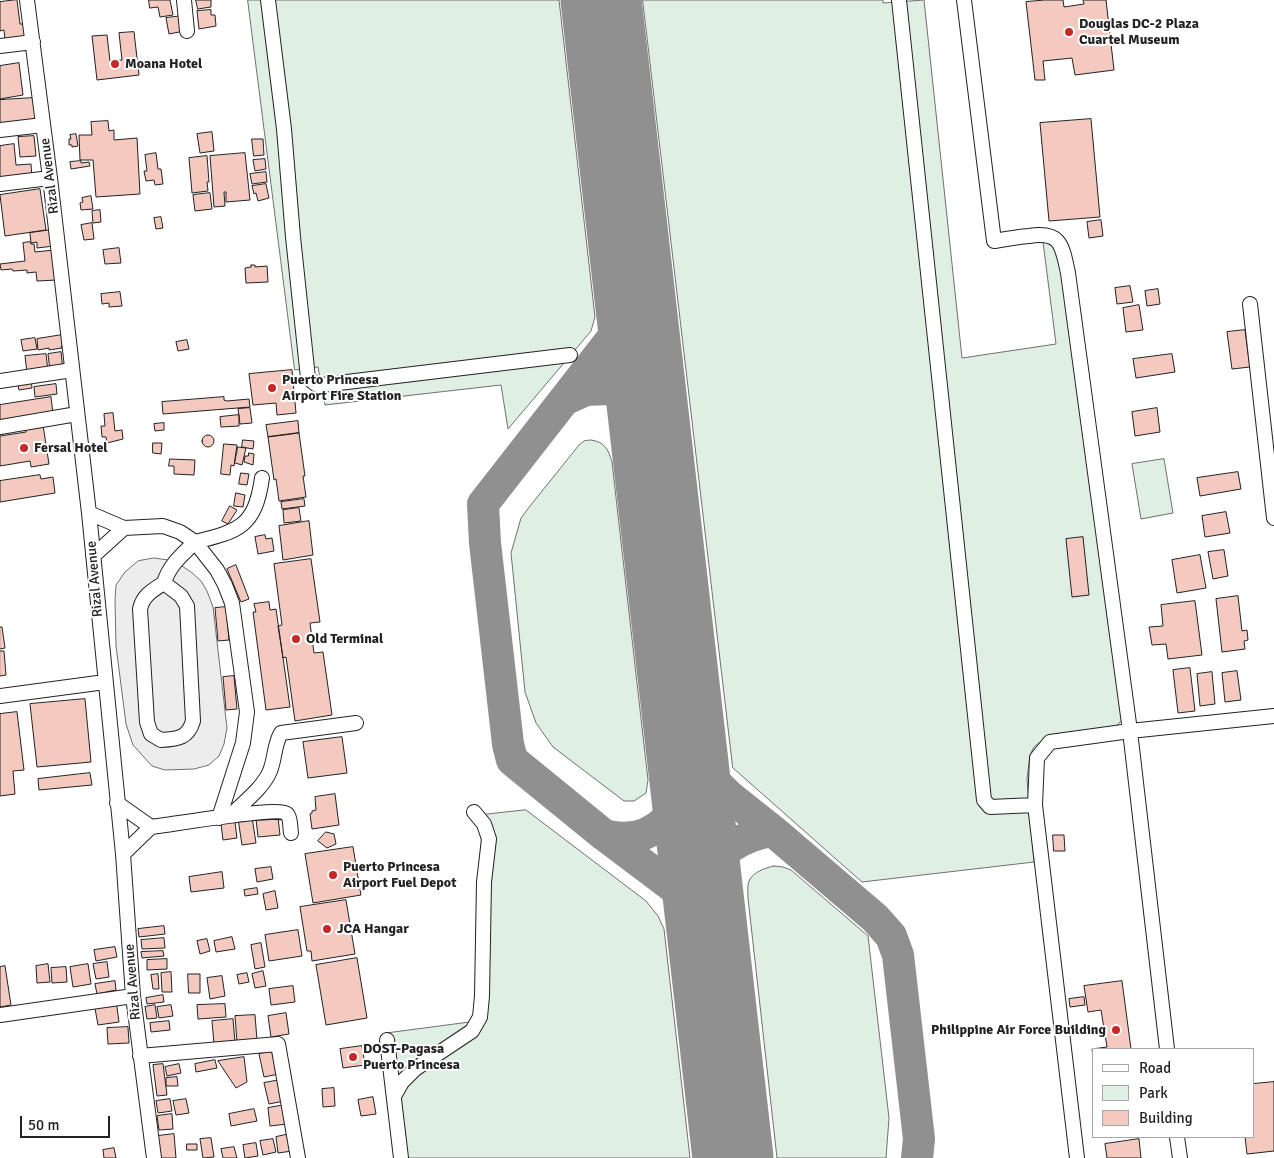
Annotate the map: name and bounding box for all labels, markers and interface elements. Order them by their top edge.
place label: Douglas DC-2 Plaza Cuartel Museum [1079,16,1199,48]
marker: Douglas DC-2 Plaza Cuartel Museum [1063,26,1075,38]
place label: Moana Hotel [125,56,202,72]
marker: Moana Hotel [109,58,121,70]
street label: Rizal Avenue [37,137,63,215]
place label: Puerto Princesa Airport Fire Station [282,372,401,404]
marker: Puerto Princesa Airport Fire Station [266,382,278,394]
place label: Fersal Hotel [34,440,108,456]
marker: Fersal Hotel [18,442,30,454]
street label: Rizal Avenue [83,540,107,618]
place label: Old Terminal [306,631,383,647]
marker: Old Terminal [290,633,302,645]
place label: Puerto Princesa Airport Fuel Depot [343,859,456,892]
marker: Puerto Princesa Airport Fuel Depot [327,869,339,881]
place label: JCA Hangar [337,921,409,937]
marker: JCA Hangar [321,923,333,935]
street label: Rizal Avenue [121,943,145,1021]
place label: Philippine Air Force Building [931,1022,1106,1038]
marker: Philippine Air Force Building [1110,1024,1122,1036]
place label: DOST-Pagasa Puerto Princesa [363,1041,460,1074]
legend [1092,1048,1254,1138]
marker: DOST-Pagasa Puerto Princesa [347,1051,359,1063]
text: Road [1139,1059,1171,1077]
text: Park [1139,1084,1168,1102]
scale bar [22,1106,112,1138]
text: Building [1139,1109,1193,1127]
text: 50 m [28,1116,59,1134]

